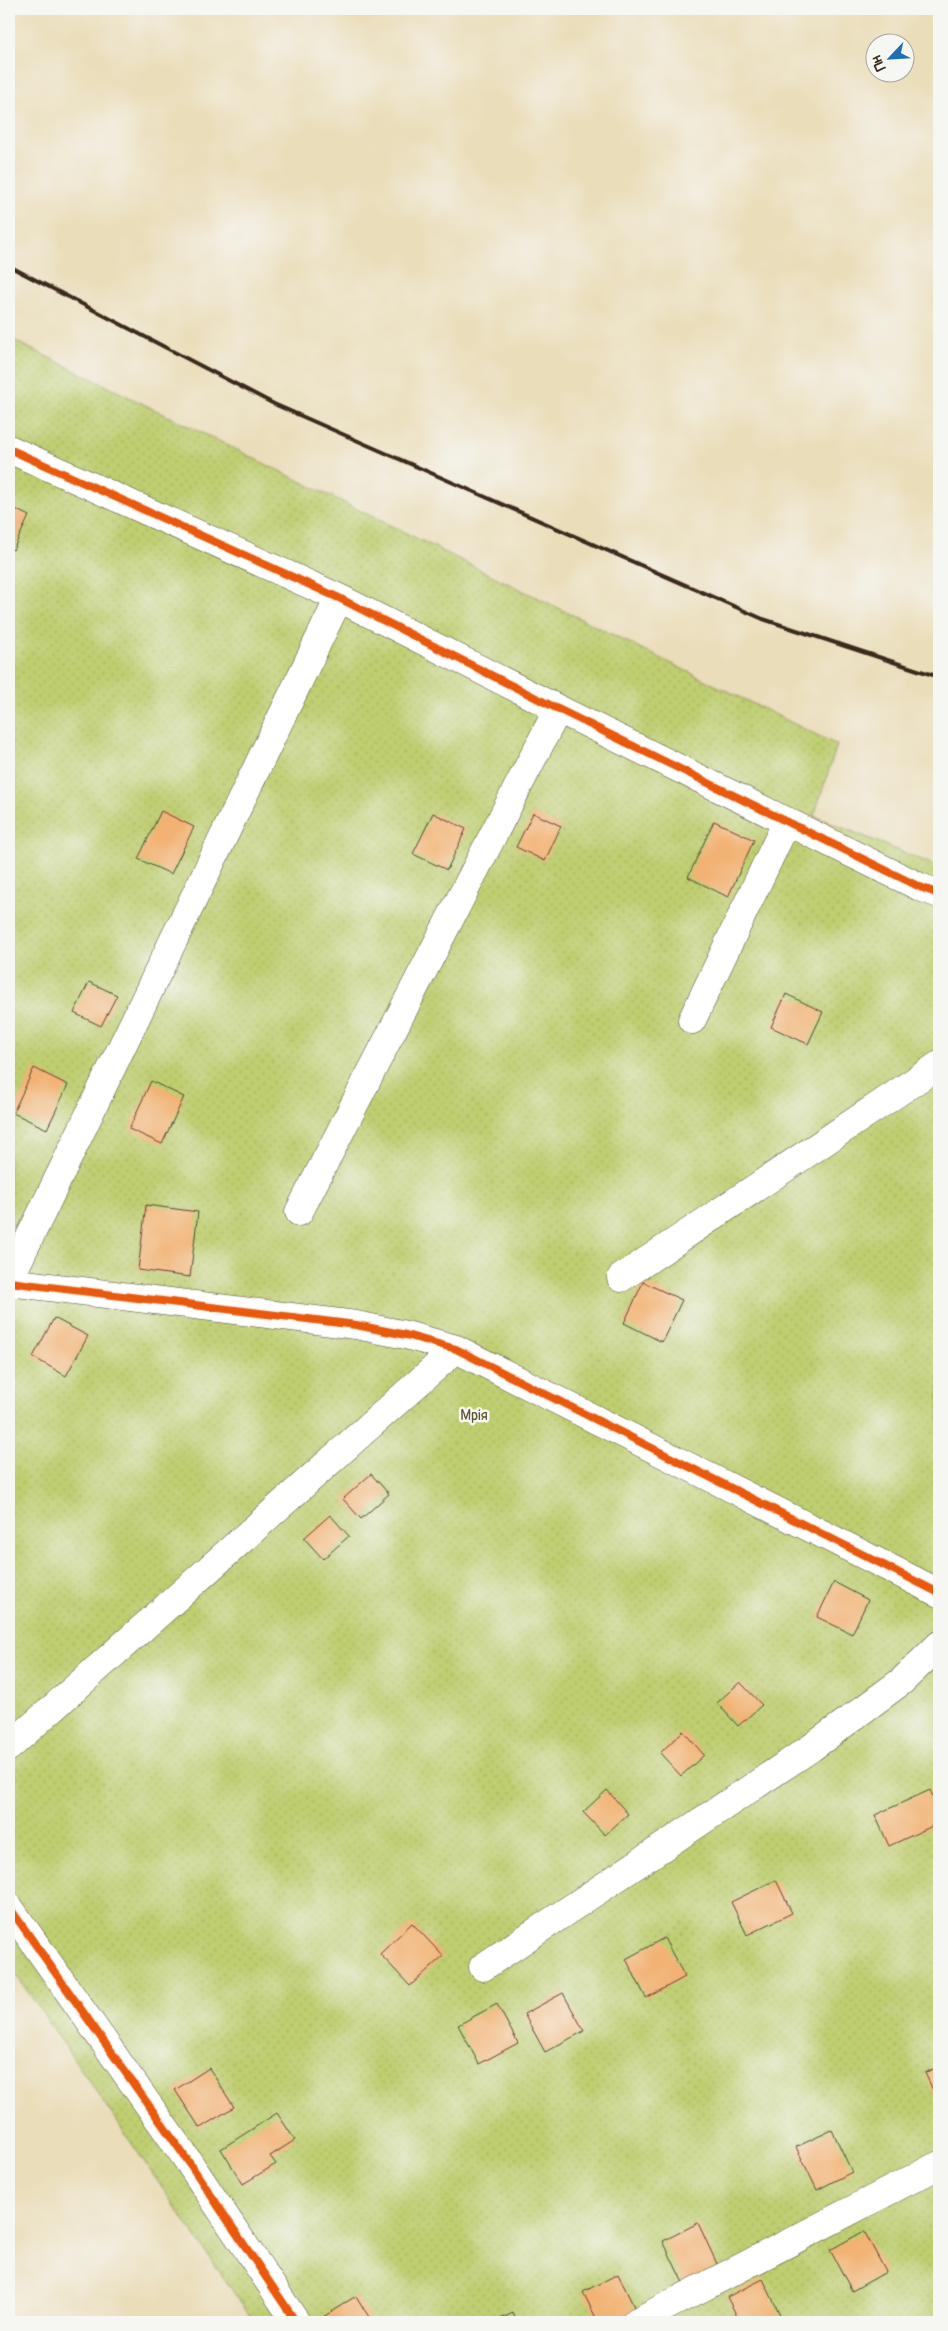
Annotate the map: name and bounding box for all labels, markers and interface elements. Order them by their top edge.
north arrow [866,32,916,82]
text: Пн [868,53,890,74]
park label: Мрія [460,1406,488,1425]

